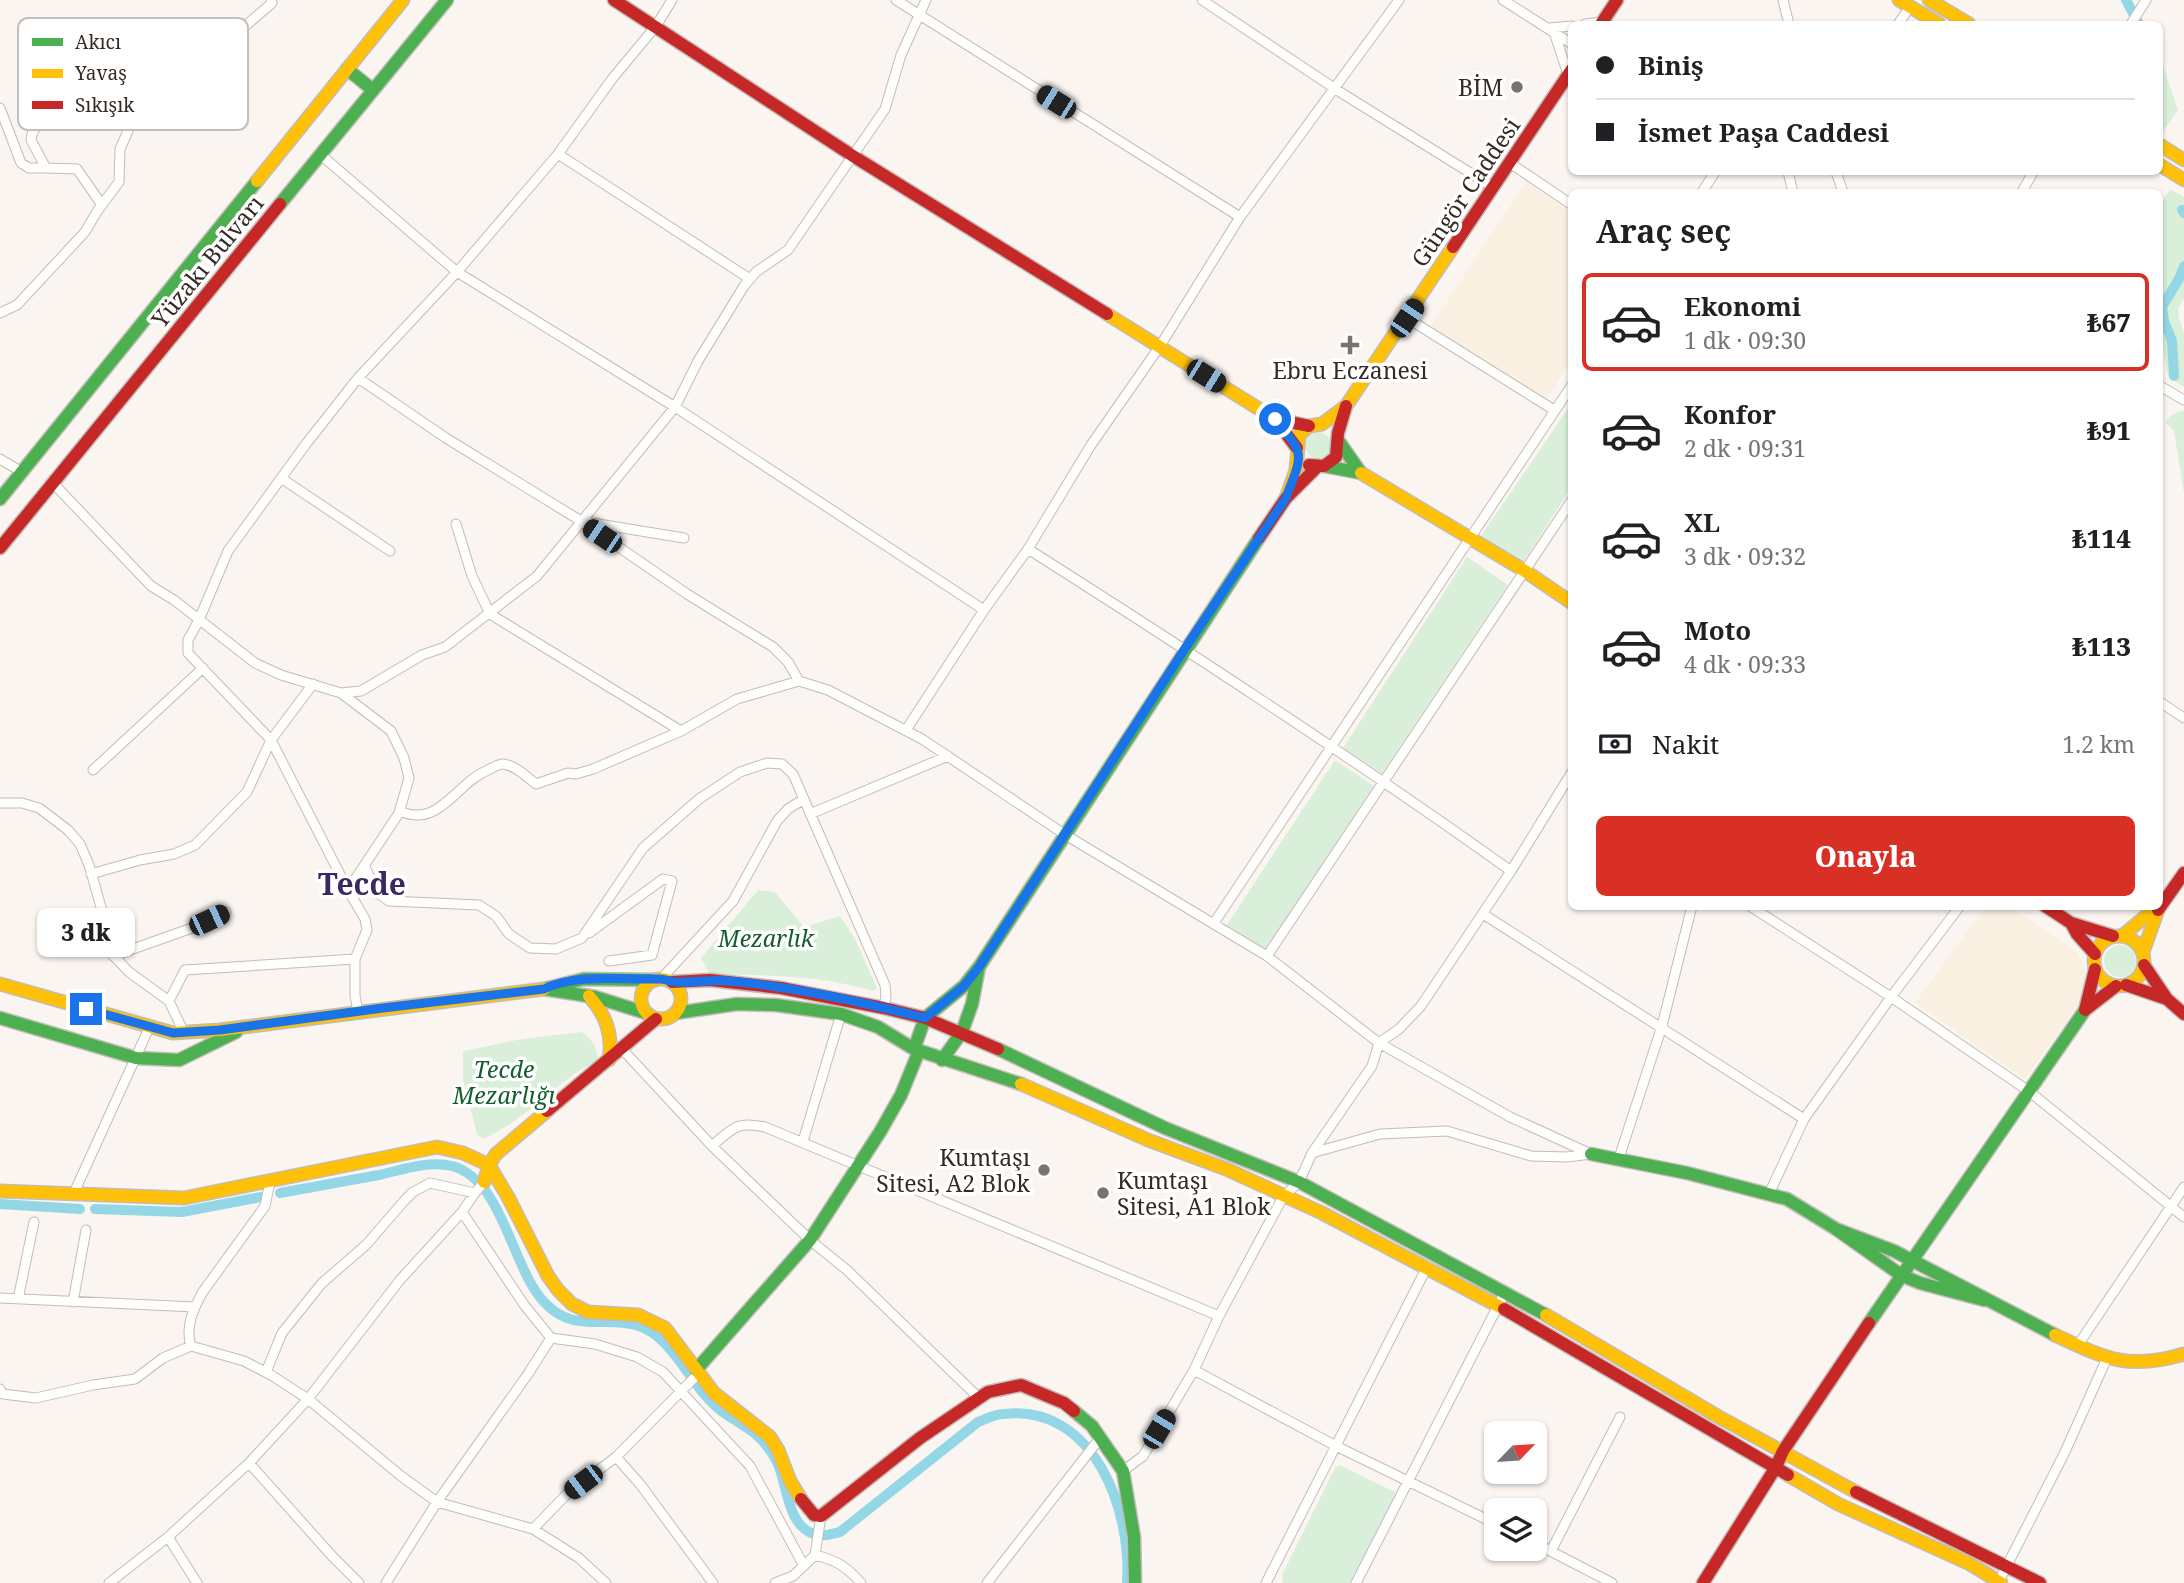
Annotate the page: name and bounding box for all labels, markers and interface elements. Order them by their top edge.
legend [18,18,248,130]
text: Akıcı [75,29,121,55]
text: Biniş [1638,47,1704,83]
text: Yavaş [74,60,127,86]
place label: BİM [1458,71,1503,103]
marker: BİM [1509,79,1525,95]
car [1033,82,1080,122]
text: Sıkışık [75,92,135,118]
street label: Güngör Caddesi [1403,111,1527,273]
text: İsmet Paşa Caddesi [1638,114,1889,150]
street label: Yüzakı Bulvarı [143,188,271,335]
text: Araç seç [1596,209,1731,252]
text: Ekonomi [1684,288,1801,324]
icon: car [1600,291,1663,354]
car [1387,295,1428,341]
text: ₺67 [2087,304,2131,340]
text: 1 dk · 09:30 [1684,324,1806,356]
marker: Ebru Eczanesi [1342,337,1358,353]
place label: Ebru Eczanesi [1272,354,1428,386]
car [1183,356,1230,396]
text: Konfor [1684,396,1776,432]
icon: car [1600,399,1663,462]
route start [1259,403,1291,435]
text: ₺91 [2087,412,2131,448]
text: 2 dk · 09:31 [1684,432,1806,464]
text: XL [1684,504,1720,540]
icon: car [1600,507,1663,570]
car [579,516,626,556]
text: ₺114 [2072,520,2131,556]
text: 3 dk · 09:32 [1684,540,1806,572]
text: Moto [1684,612,1751,648]
icon: car [1600,615,1663,678]
text: ₺113 [2072,628,2131,664]
text: 4 dk · 09:33 [1684,648,1806,680]
icon: cash [1596,725,1634,763]
text: Nakit [1652,726,1719,762]
text: 1.2 km [2062,728,2135,760]
button: Onayla [1596,816,2135,896]
district label: Tecde [318,863,406,904]
car [186,902,233,938]
callout: 3 dk [37,908,135,956]
text: 3 dk [61,916,111,948]
park label: Mezarlık [717,922,815,954]
route end [70,993,102,1025]
park label: Tecde Mezarlığı [452,1053,555,1111]
place label: Kumtaşı Sitesi, A2 Blok [876,1141,1031,1199]
marker: Kumtaşı Sitesi, A2 Blok [1036,1162,1052,1178]
place label: Kumtaşı Sitesi, A1 Blok [1117,1164,1271,1222]
marker: Kumtaşı Sitesi, A1 Blok [1095,1185,1111,1201]
car [1140,1406,1179,1452]
north arrow [1484,1421,1547,1484]
map controls [1484,1421,1547,1561]
car [560,1461,607,1503]
button: layers [1484,1498,1547,1561]

